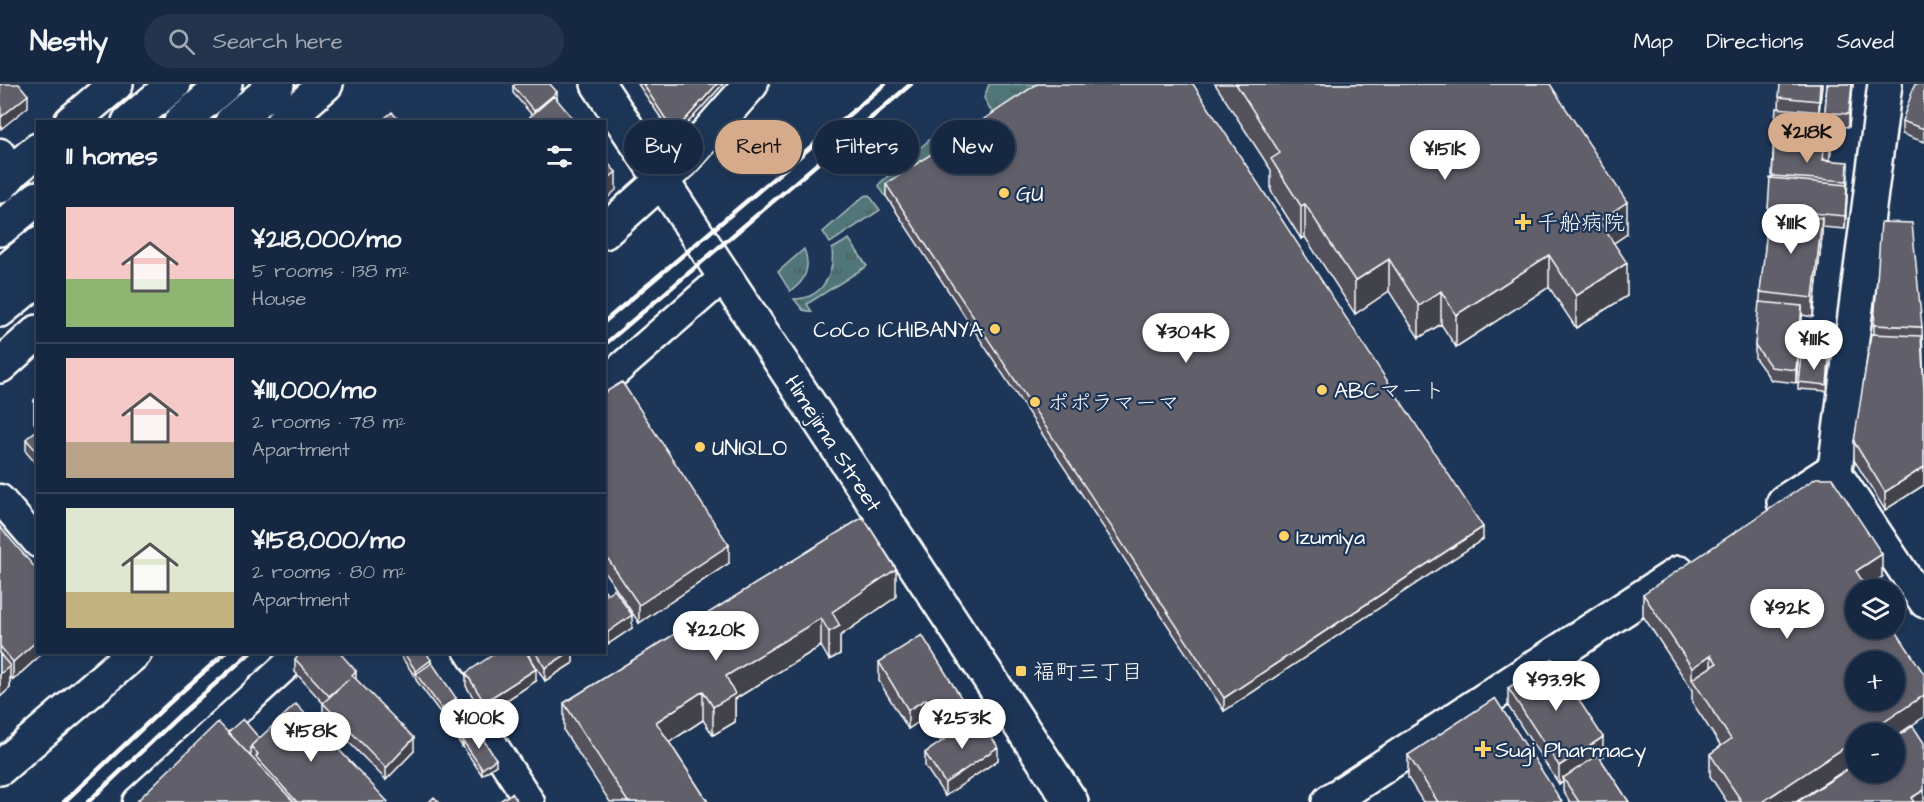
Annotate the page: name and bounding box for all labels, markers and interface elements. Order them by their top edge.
search box [144,14,564,68]
text: Nestly [30,22,108,61]
icon: search [165,25,198,58]
text: Search here [213,26,343,57]
text: Map [1633,27,1673,56]
text: Directions [1706,27,1804,56]
text: Saved [1837,27,1894,56]
pin: ¥218K [1765,113,1849,164]
text: ¥218K [1782,118,1832,146]
chip: Buy [624,120,703,174]
chip: Rent [715,120,802,174]
chip: Filters [814,120,919,174]
chip: New [931,120,1015,174]
pin: ¥151K [1403,130,1487,181]
text: ¥151K [1424,135,1466,163]
text: 11 homes [66,138,158,174]
icon: filters [543,140,576,173]
place label: GU [1016,179,1044,210]
marker: GU [997,186,1011,200]
pin: ¥111K [1749,204,1833,255]
place label: 千船病院 [1537,208,1625,239]
text: ¥111K [1776,209,1806,237]
marker: 千船病院 [1514,213,1532,231]
text: ¥218,000/mo [252,221,401,257]
icon: home [114,231,186,303]
text: 5 rooms · 138 m² [252,257,409,285]
text: House [252,285,306,313]
pin: ¥304K [1144,313,1228,364]
place label: CoCo ICHIBANYA [813,315,983,346]
text: ¥304K [1156,318,1216,346]
pin: ¥111K [1772,320,1856,371]
marker: CoCo ICHIBANYA [988,322,1002,336]
text: ¥111K [1799,325,1829,353]
street label: Himejima Street [777,369,889,519]
text: ¥111,000/mo [252,372,376,408]
place label: ABCマート [1334,376,1445,407]
icon: home [114,382,186,454]
marker: ABCマート [1315,383,1329,397]
place label: ポポラマーマ [1047,388,1179,419]
marker: ポポラマーマ [1028,395,1042,409]
text: 2 rooms · 78 m² [252,408,406,436]
place label: UNIQLO [712,433,787,464]
text: Apartment [252,436,350,464]
marker: UNIQLO [693,440,707,454]
text: ¥158,000/mo [252,522,405,558]
place label: Izumiya [1296,522,1365,554]
marker: Izumiya [1277,529,1291,543]
icon: home [114,532,186,604]
text: 2 rooms · 80 m² [252,558,406,586]
map controls [1845,579,1905,783]
button: layers [1845,579,1905,639]
text: Apartment [252,586,350,614]
pin: ¥92K [1751,589,1823,640]
text: ¥92K [1764,594,1810,622]
pin: ¥220K [674,611,758,662]
text: ¥220K [687,616,745,644]
button: + [1845,651,1905,711]
place label: 福町三丁目 [1033,657,1143,688]
pin: ¥93.9K [1507,661,1605,712]
marker: 福町三丁目 [1014,664,1028,678]
text: ¥93.9K [1527,666,1585,694]
pin: ¥100K [437,699,521,750]
pin: ¥253K [920,699,1004,750]
text: ¥100K [454,704,504,732]
text: ¥253K [933,704,991,732]
pin: ¥158K [269,712,353,763]
text: ¥158K [285,717,337,745]
button: − [1845,723,1905,783]
place label: Sugi Pharmacy [1495,735,1646,767]
marker: Sugi Pharmacy [1476,742,1490,756]

